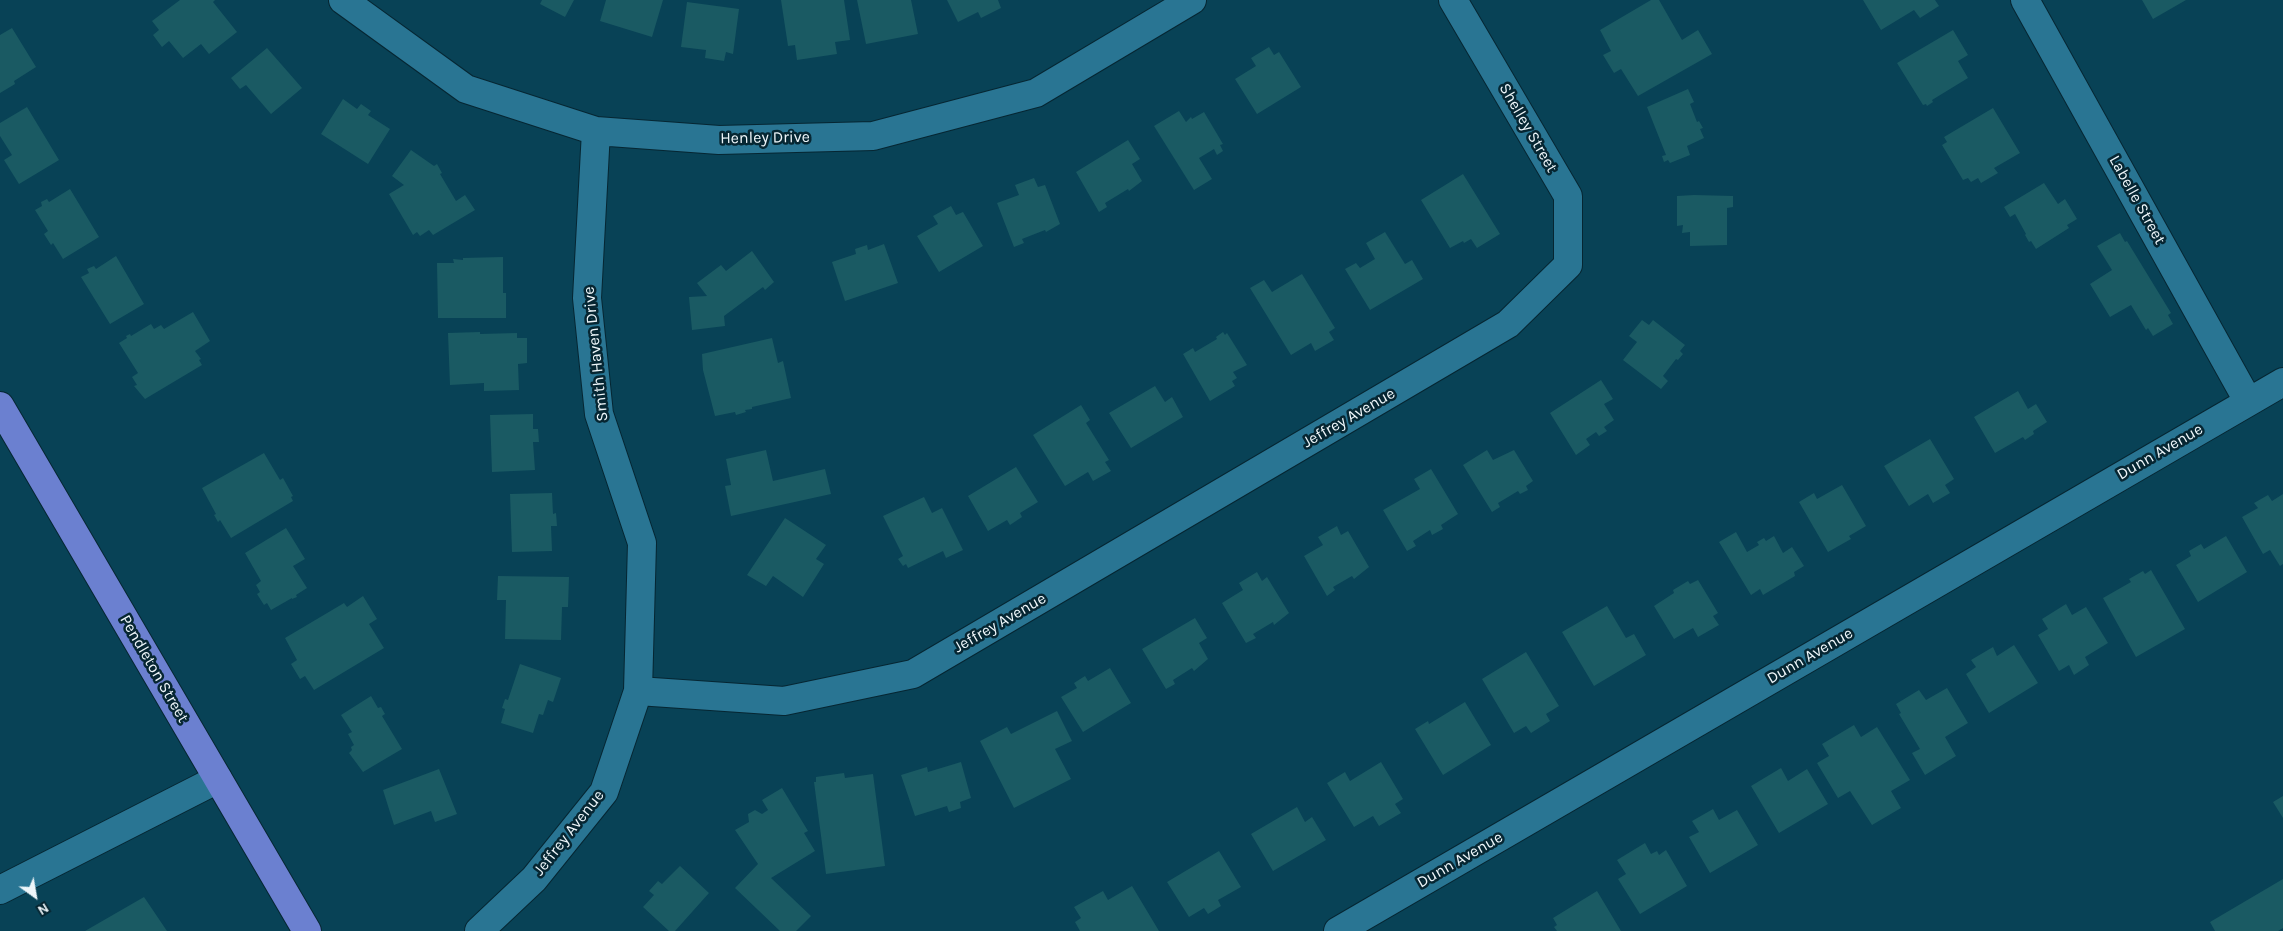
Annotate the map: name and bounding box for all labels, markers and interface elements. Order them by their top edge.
street label: Shelley Street [1495,80,1561,176]
street label: Henley Drive [720,128,810,148]
street label: Labelle Street [2105,152,2169,248]
street label: Smith Haven Drive [579,286,613,422]
street label: Jeffrey Avenue [1299,384,1399,452]
street label: Dunn Avenue [2114,420,2206,484]
street label: Jeffrey Avenue [950,589,1050,657]
street label: Pendleton Street [115,612,193,726]
street label: Dunn Avenue [1764,624,1856,688]
street label: Jeffrey Avenue [530,786,608,880]
street label: Dunn Avenue [1414,828,1506,892]
north arrow [10,871,60,921]
text: N [34,899,52,919]

